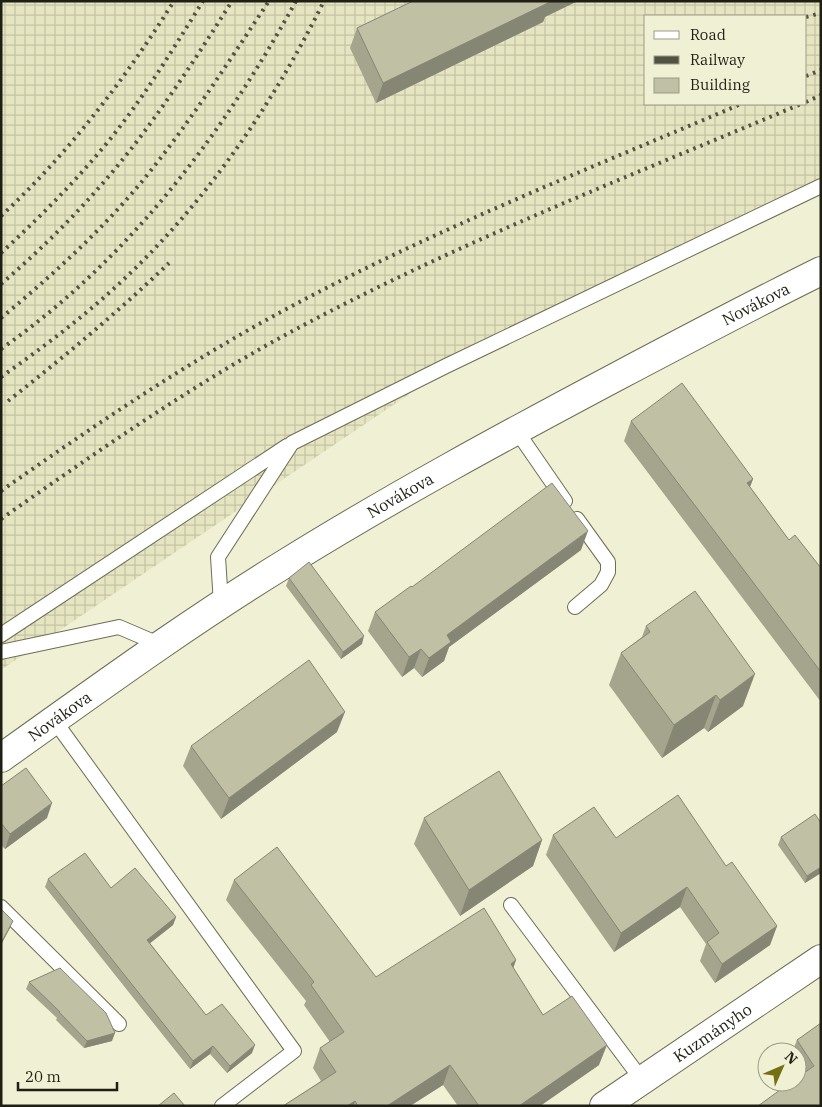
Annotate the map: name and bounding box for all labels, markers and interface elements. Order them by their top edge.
legend [644,15,807,105]
text: Road [690,25,726,44]
text: Railway [690,50,745,69]
text: Building [690,75,750,94]
street label: Novákova [719,278,793,330]
street label: Novákova [363,468,437,522]
street label: Novákova [24,687,96,746]
street label: Kuzmányho [669,999,756,1066]
north arrow [757,1042,807,1092]
text: N [781,1048,801,1068]
scale bar [18,1060,116,1092]
text: 20 m [25,1067,61,1086]

